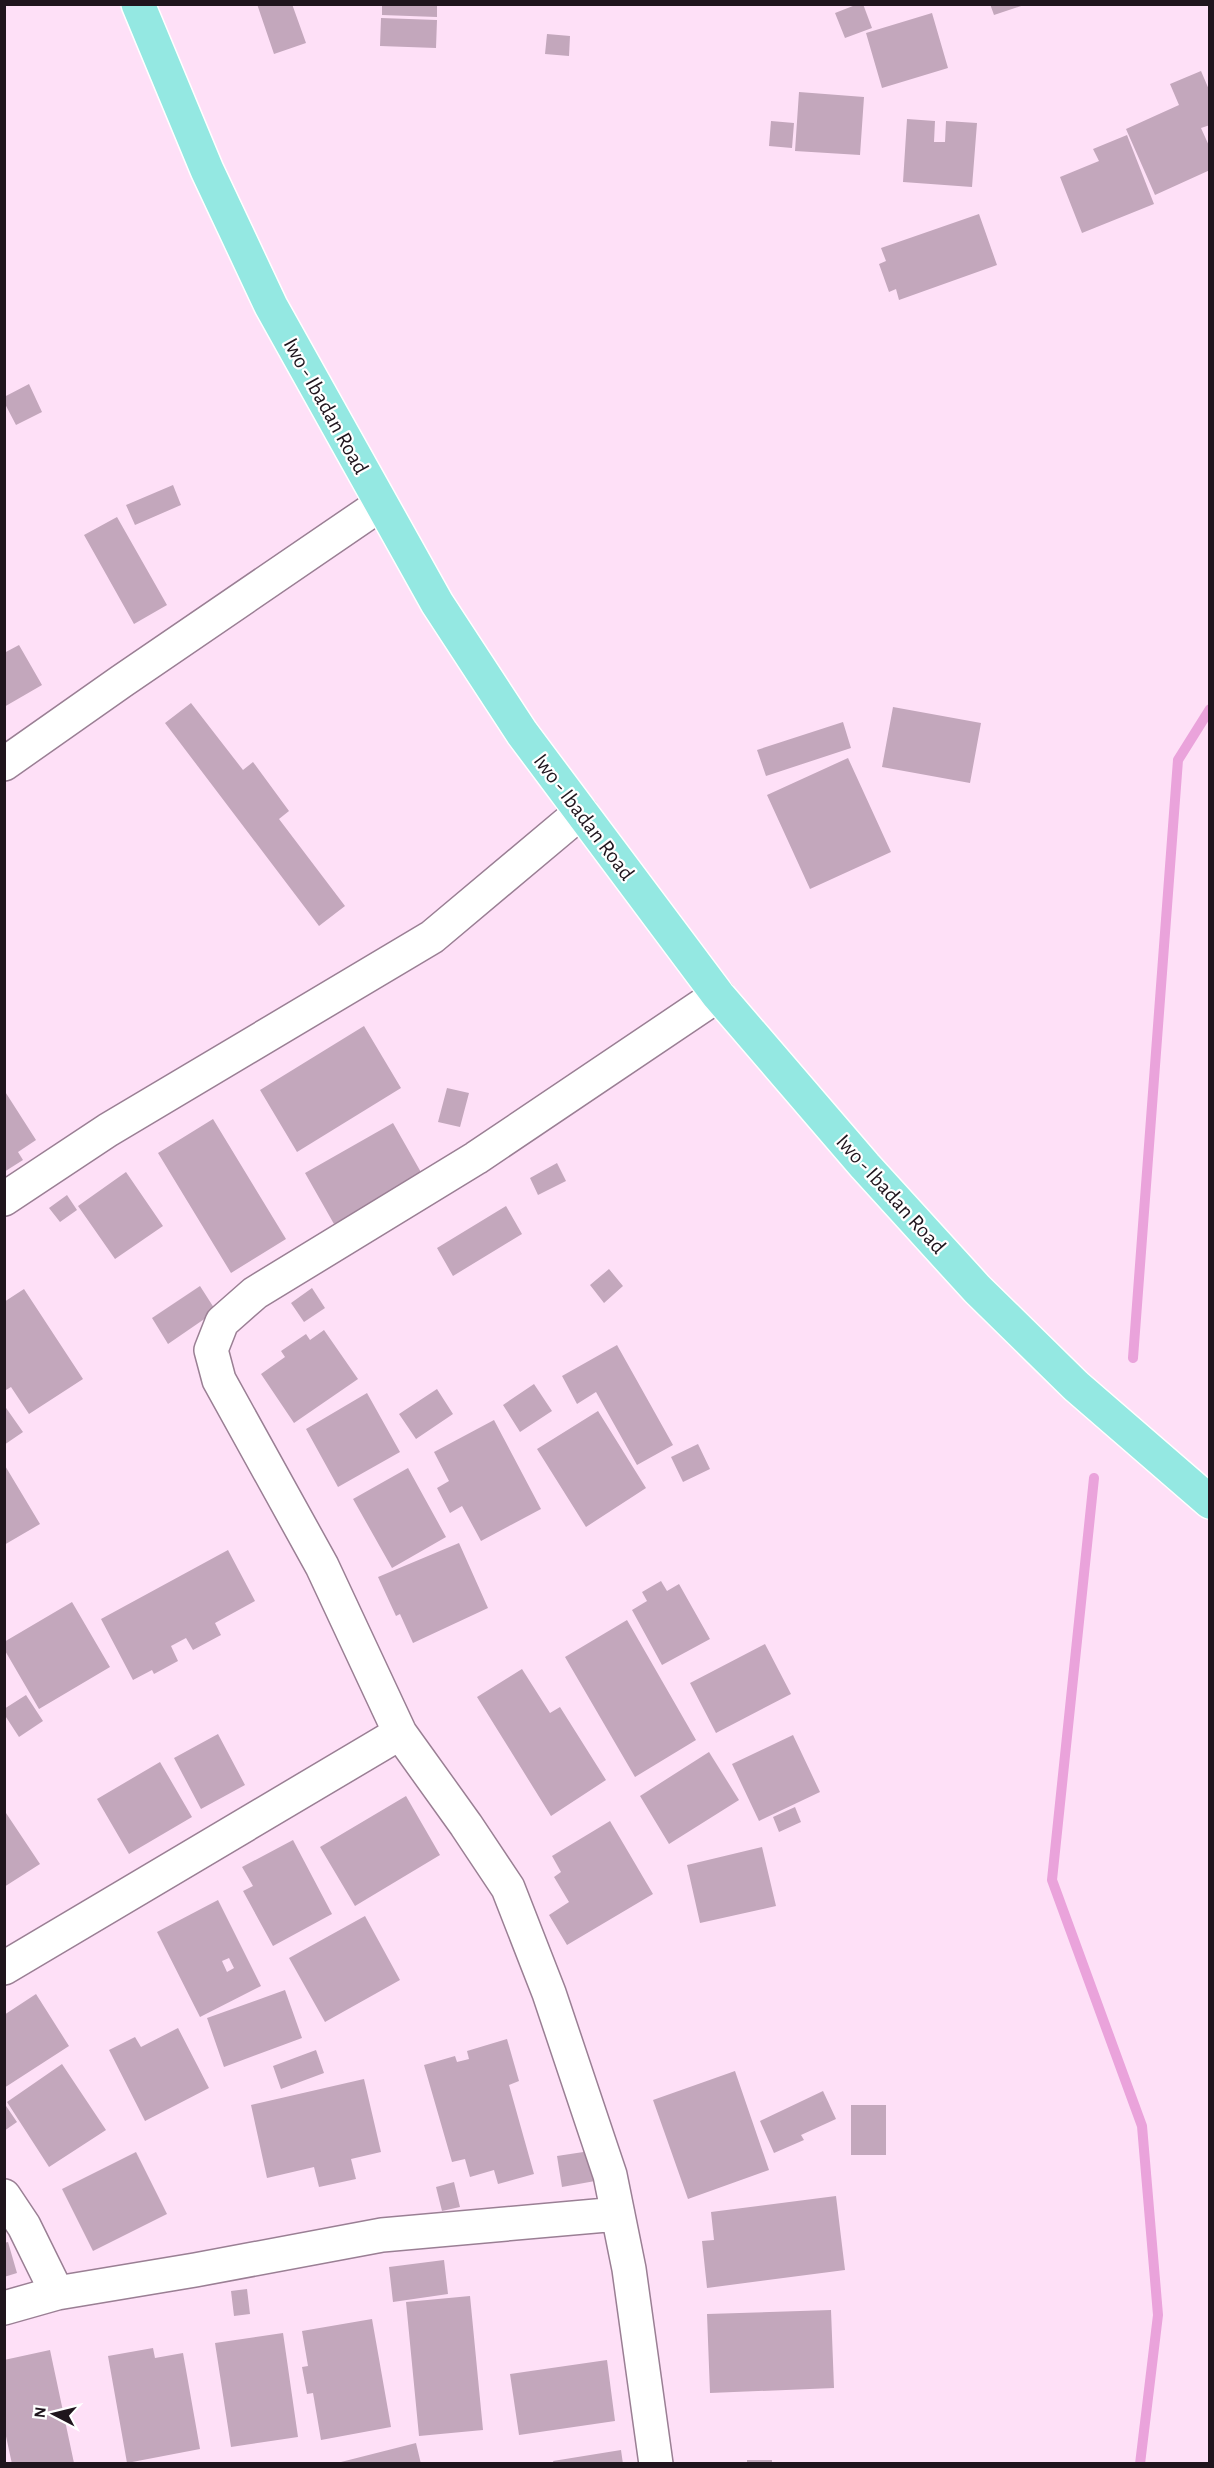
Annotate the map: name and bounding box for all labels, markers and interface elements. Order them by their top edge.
street label: Iwo - Ibadan Road [280,334,372,478]
street label: Iwo - Ibadan Road [529,750,639,884]
street label: Iwo - Ibadan Road [832,1130,950,1258]
north arrow [24,2384,84,2444]
text: N [31,2406,49,2419]

